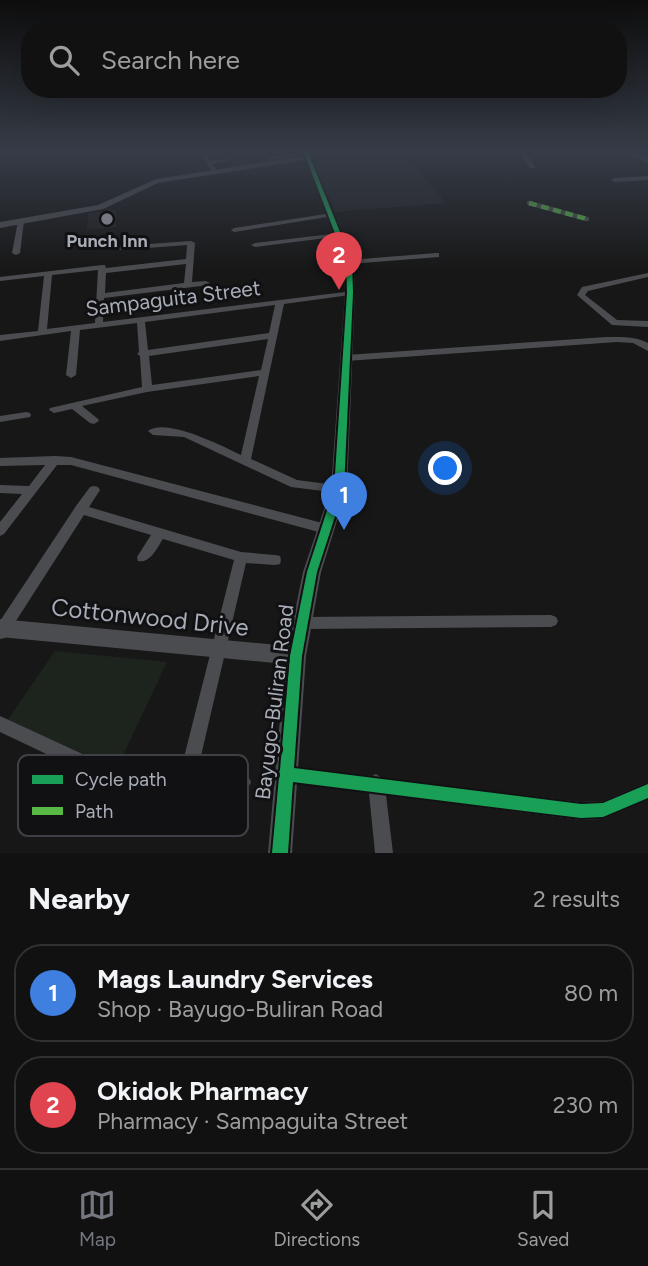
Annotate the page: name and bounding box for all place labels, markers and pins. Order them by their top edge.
marker: Punch Inn [99,211,115,227]
place label: Punch Inn [66,230,148,252]
pin: 2 [316,232,362,290]
pin: 1 [321,472,367,530]

